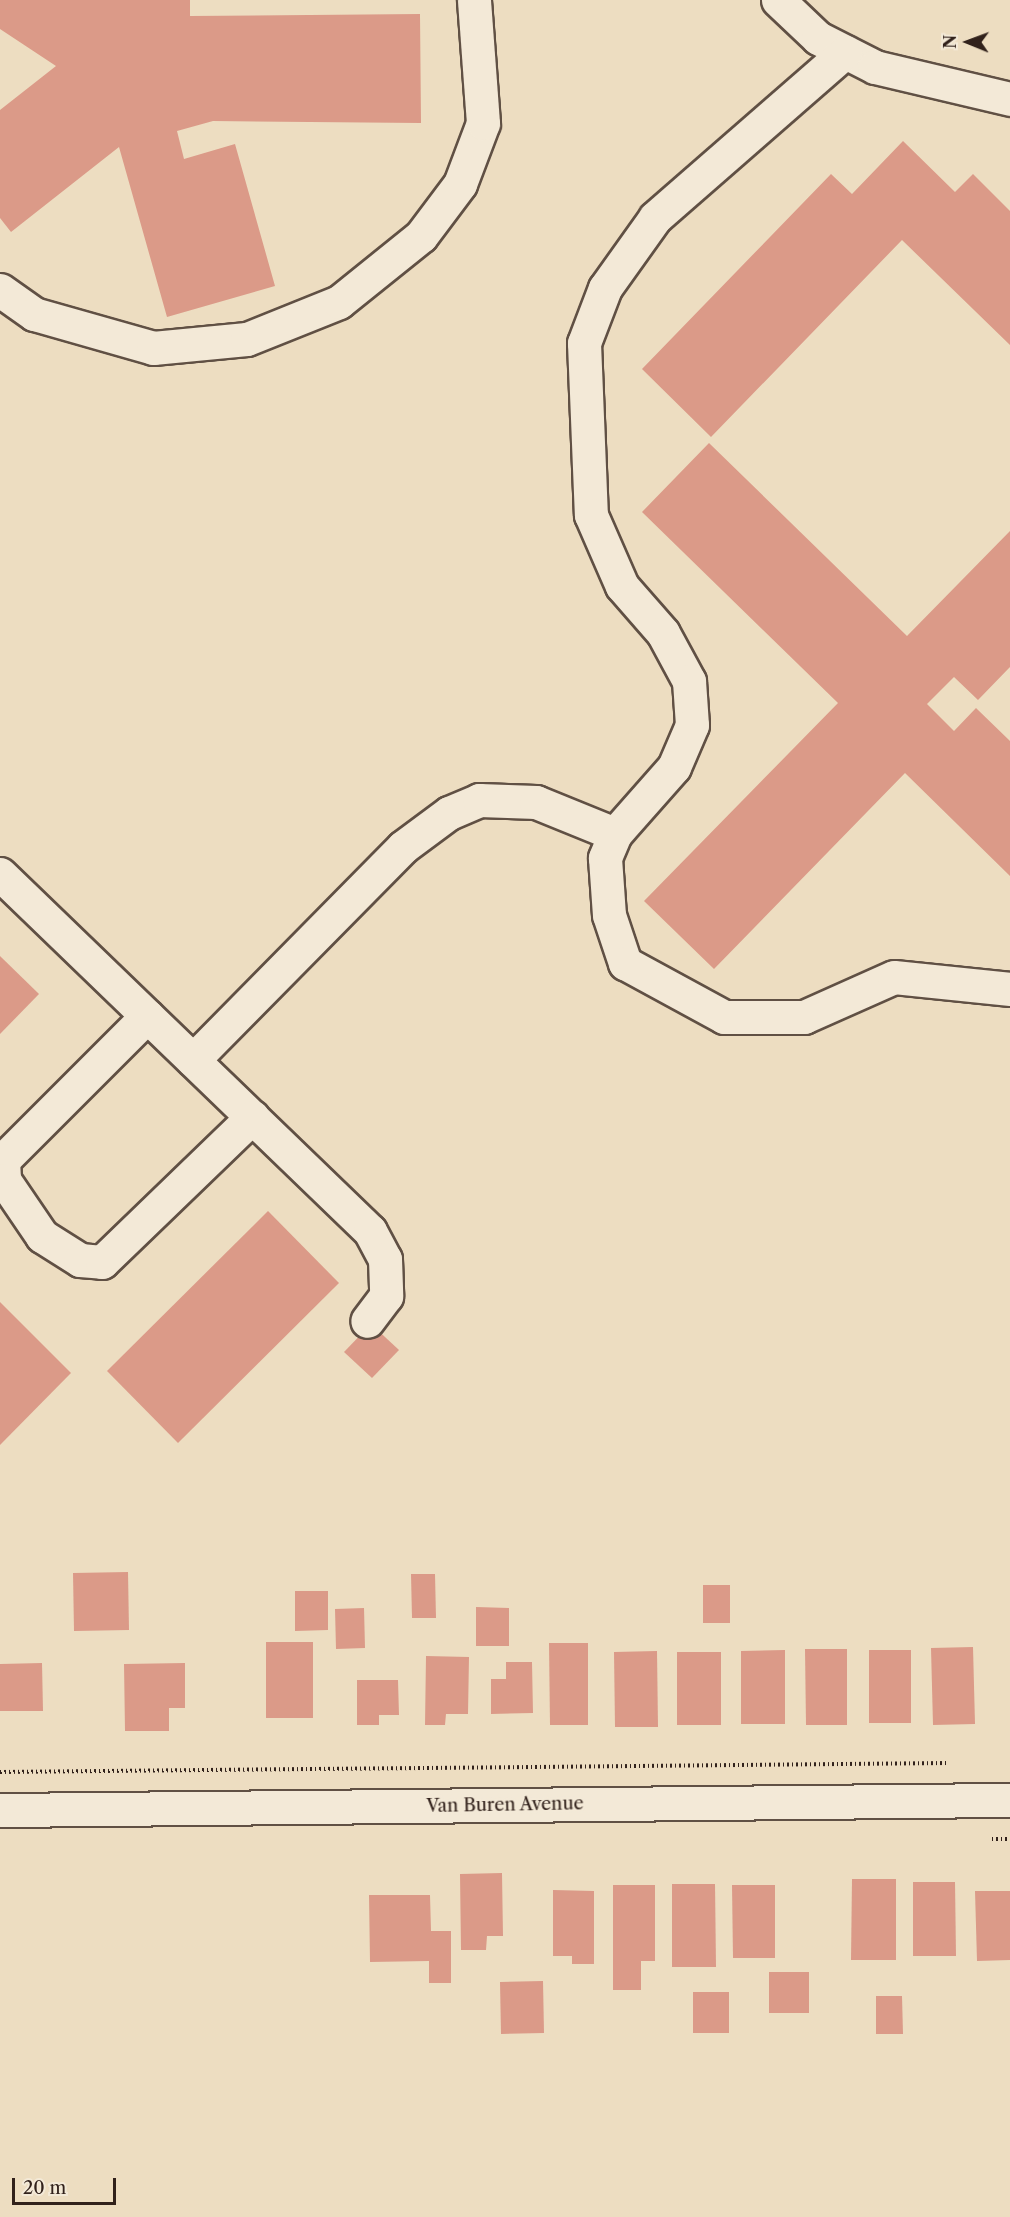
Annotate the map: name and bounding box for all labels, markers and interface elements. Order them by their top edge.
north arrow [938,12,998,72]
text: N [940,35,960,49]
street label: Van Buren Avenue [426,1793,584,1817]
scale bar [15,2166,118,2204]
text: 20 m [23,2177,66,2199]

